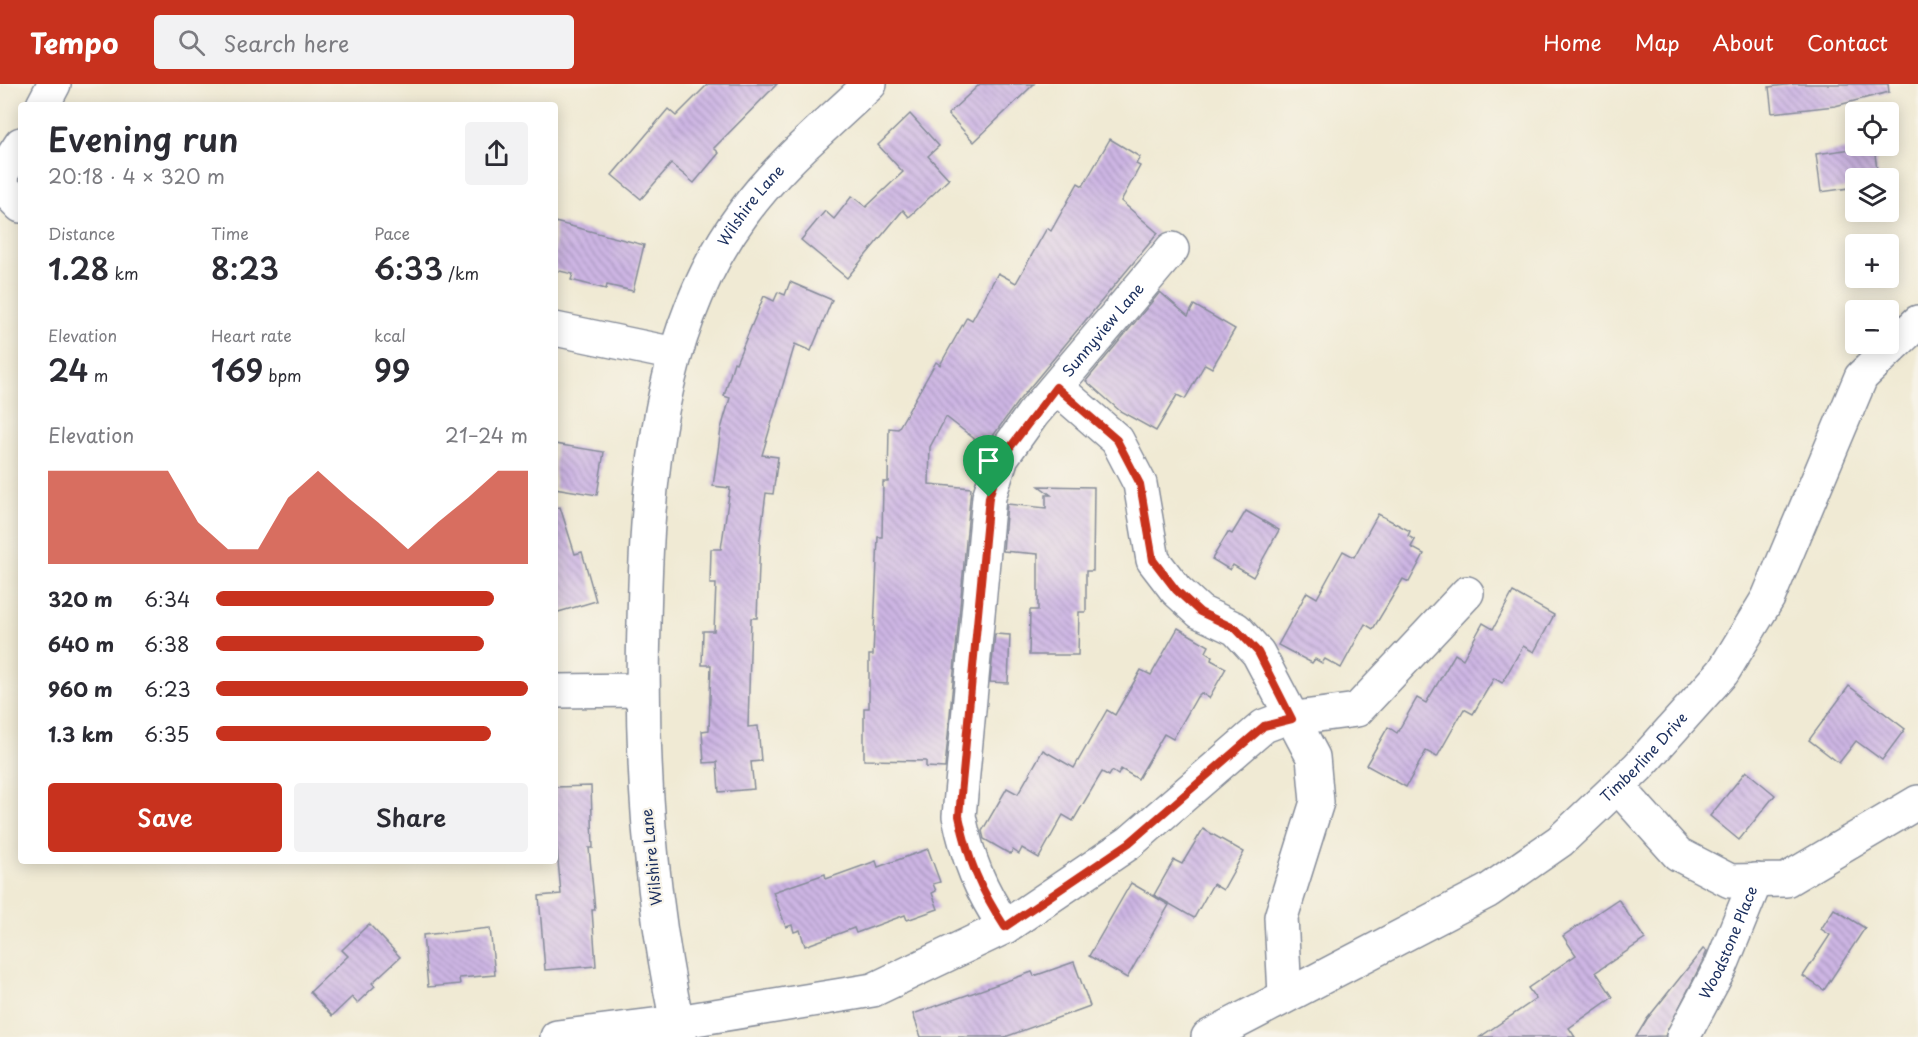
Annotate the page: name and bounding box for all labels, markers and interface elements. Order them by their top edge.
search box [154,15,574,69]
text: Tempo [30,21,118,64]
icon: search [175,26,208,59]
text: Search here [223,26,349,59]
text: Home [1543,26,1602,58]
text: Map [1635,26,1680,58]
text: About [1713,26,1774,58]
text: Contact [1807,26,1888,58]
map controls [1845,102,1899,354]
button: locate [1845,102,1899,156]
text: Evening run [48,113,239,163]
button: share [465,122,528,185]
street label: Wilshire Lane [711,159,789,250]
text: 20:18 · 4 × 320 m [48,161,225,191]
button: layers [1845,168,1899,222]
text: Distance [48,221,115,245]
text: Time [211,221,249,245]
text: Pace [374,221,410,245]
button: + [1845,234,1899,288]
text: 1.28 [48,245,109,290]
text: 8:23 [211,245,279,290]
text: 6:33 [374,245,443,290]
text: km [109,261,139,285]
text: /km [443,261,479,285]
street label: Sunnyview Lane [1056,277,1149,381]
button: − [1845,300,1899,354]
text: Elevation [48,323,117,347]
text: Heart rate [211,323,292,347]
text: kcal [374,323,406,347]
text: 24 [48,347,88,392]
text: 169 [211,347,263,392]
text: 99 [374,347,410,392]
text: m [88,363,108,387]
text: bpm [263,363,302,387]
text: Elevation [48,420,134,450]
text: 21–24 m [445,420,528,450]
pin [963,435,1014,497]
icon: arrive [972,444,1005,477]
text: 320 m [48,584,113,614]
text: 6:34 [144,584,190,614]
text: 640 m [48,629,114,659]
text: 6:38 [144,629,189,659]
text: 960 m [48,674,113,704]
text: 6:23 [144,674,191,704]
street label: Timberline Drive [1594,706,1692,807]
text: 1.3 km [48,719,114,749]
text: 6:35 [144,719,189,749]
button: Save [48,783,282,852]
button: Share [294,783,528,852]
street label: Wilshire Lane [634,807,667,907]
street label: Woodstone Place [1692,882,1762,1003]

